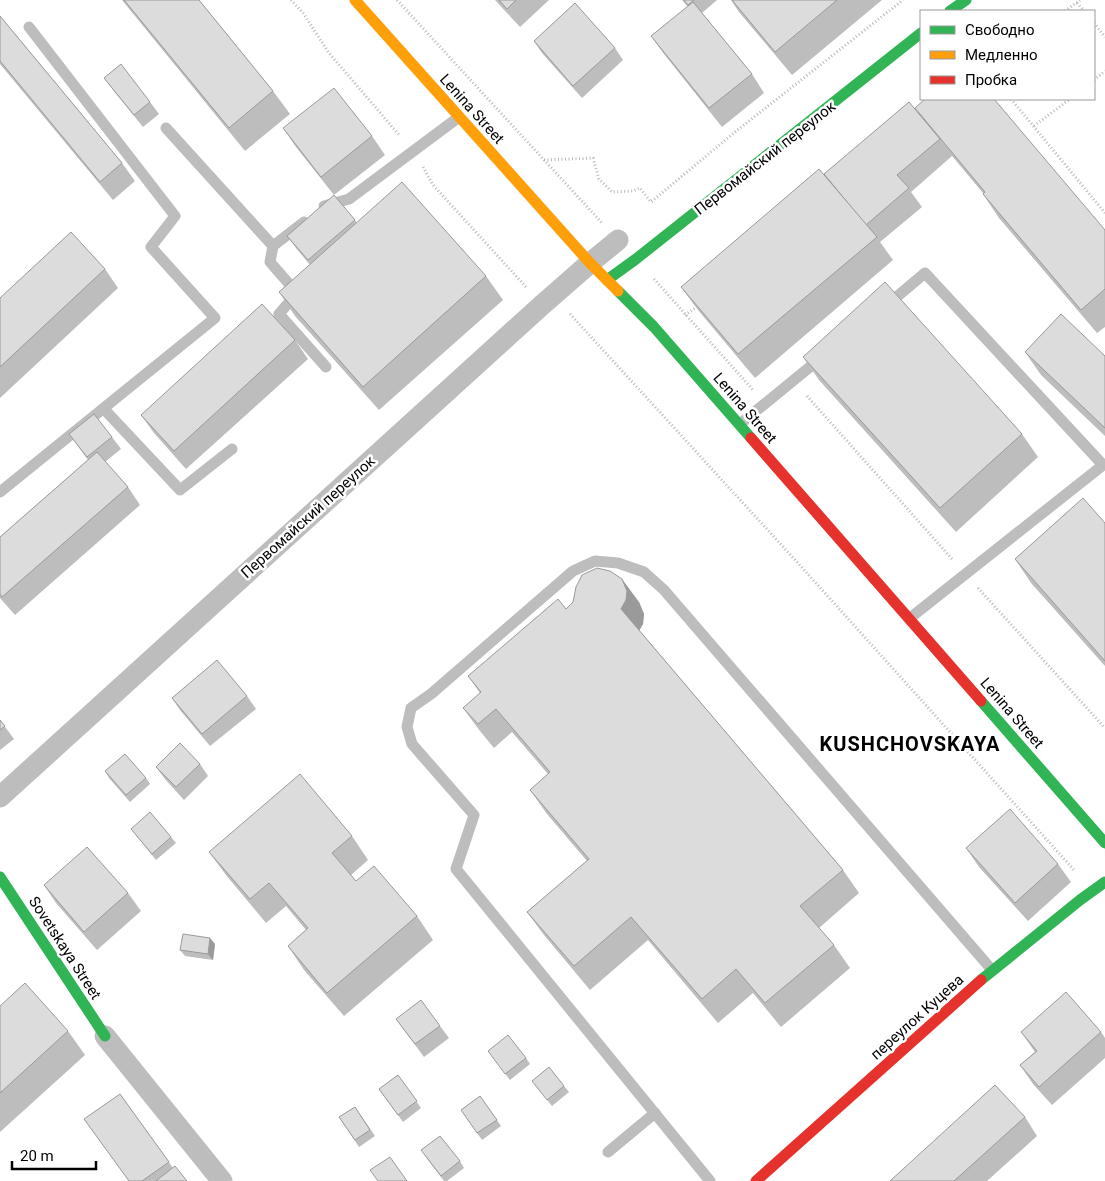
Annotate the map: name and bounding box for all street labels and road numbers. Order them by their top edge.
street label: Lenina Street [436,70,508,148]
street label: Первомайский переулок [691,97,839,219]
street label: Lenina Street [709,369,781,447]
street label: Первомайский переулок [237,452,379,582]
street label: Lenina Street [976,674,1048,752]
street label: Sovetskaya Street [25,893,105,1003]
street label: переулок Куцева [867,971,967,1063]

